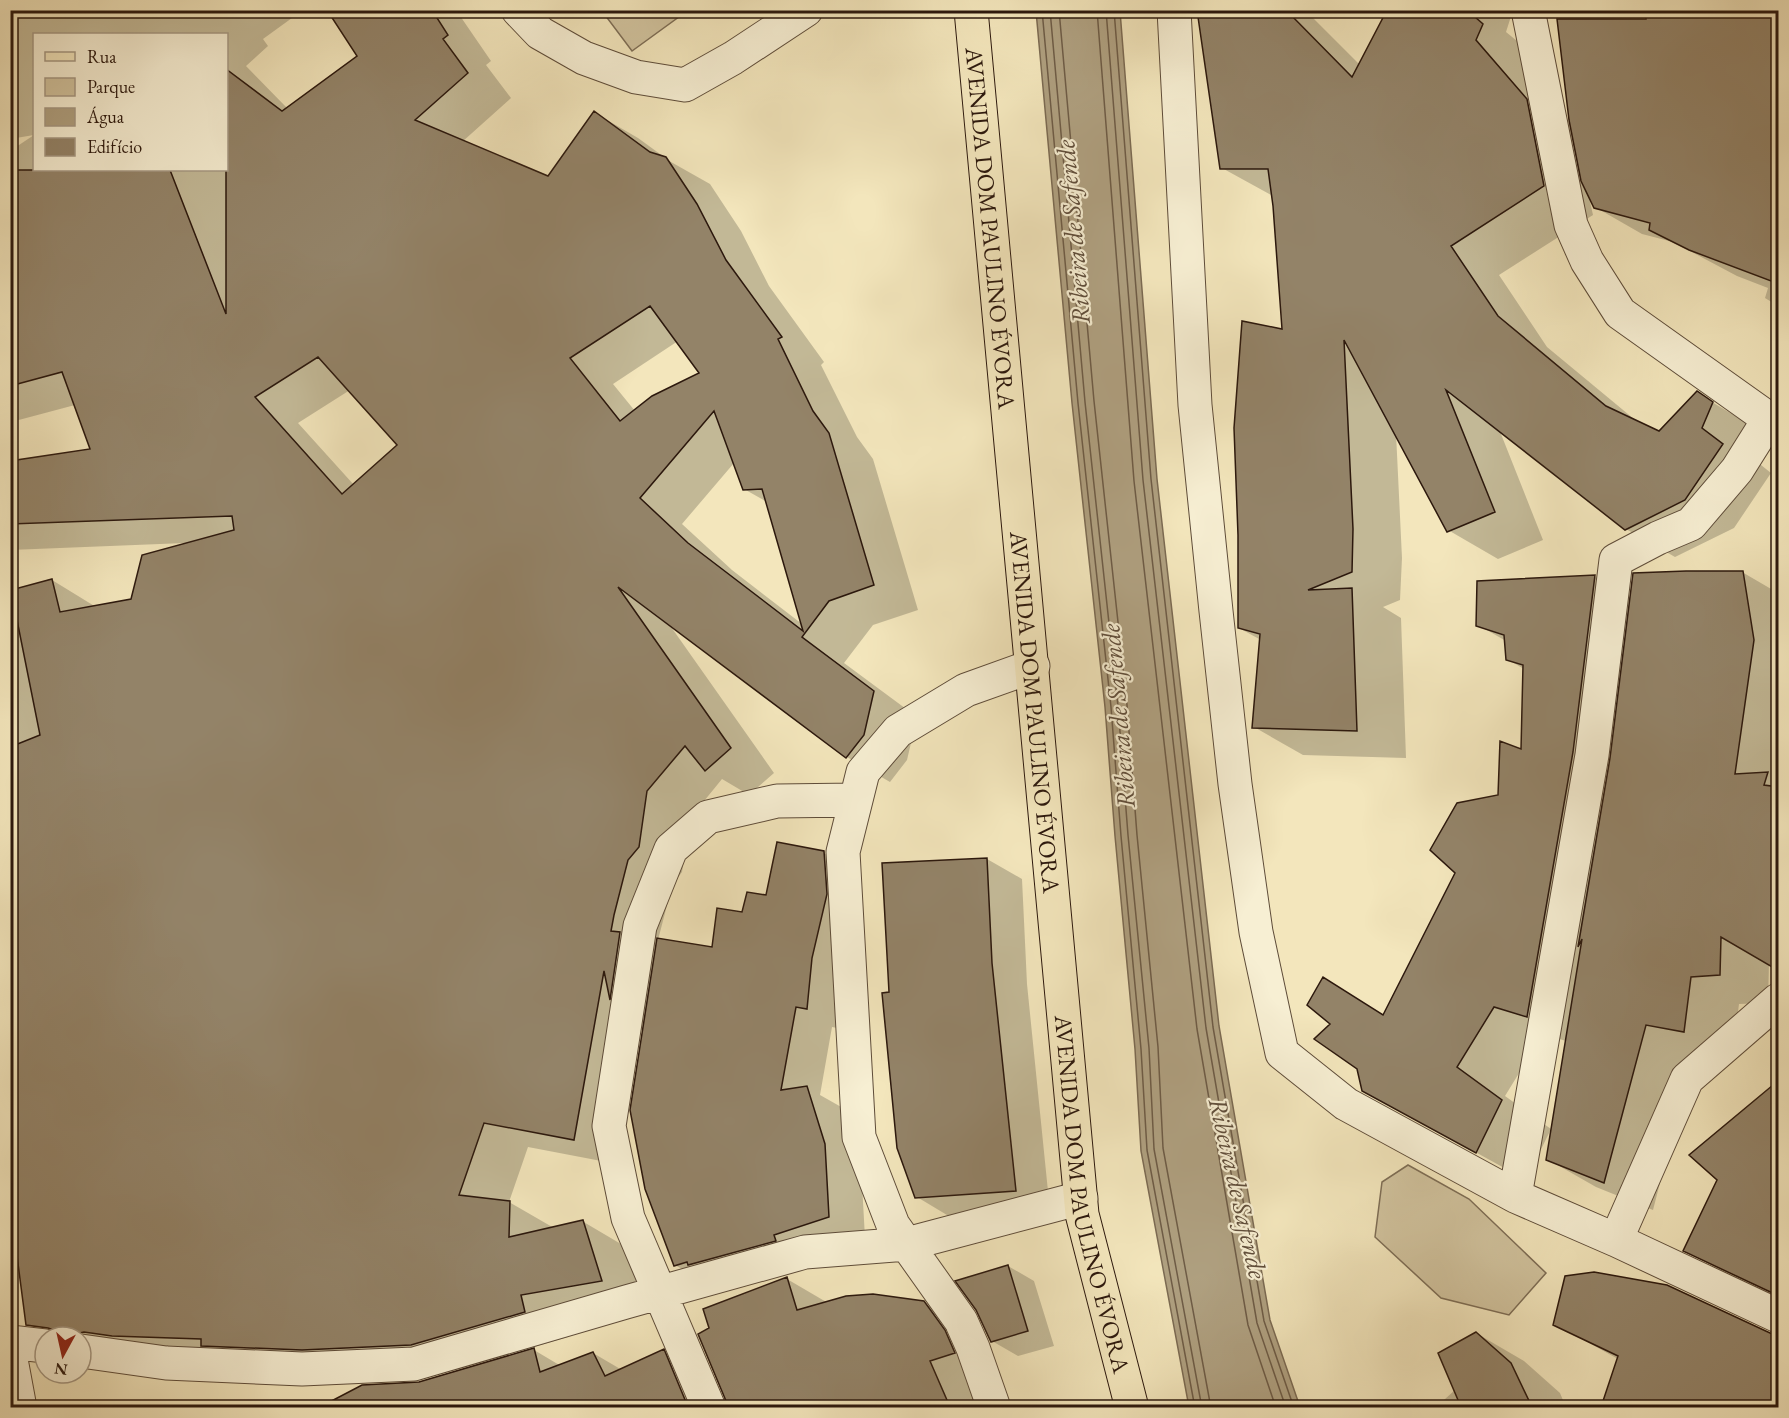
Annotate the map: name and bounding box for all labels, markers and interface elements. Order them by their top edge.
legend [33,33,228,171]
text: Rua [87,45,117,68]
street label: AVENIDA DOM PAULINO ÉVORA [959,45,1023,411]
text: Parque [87,75,135,98]
text: Água [86,105,125,128]
text: Edifício [87,135,142,158]
water label: Ribeira de Safende [1048,137,1098,326]
street label: AVENIDA DOM PAULINO ÉVORA [1004,529,1068,895]
water label: Ribeira de Safende [1093,621,1143,810]
street label: AVENIDA DOM PAULINO ÉVORA [1048,1013,1138,1377]
water label: Ribeira de Safende [1201,1094,1276,1283]
north arrow [33,1325,93,1385]
text: N [53,1358,69,1381]

